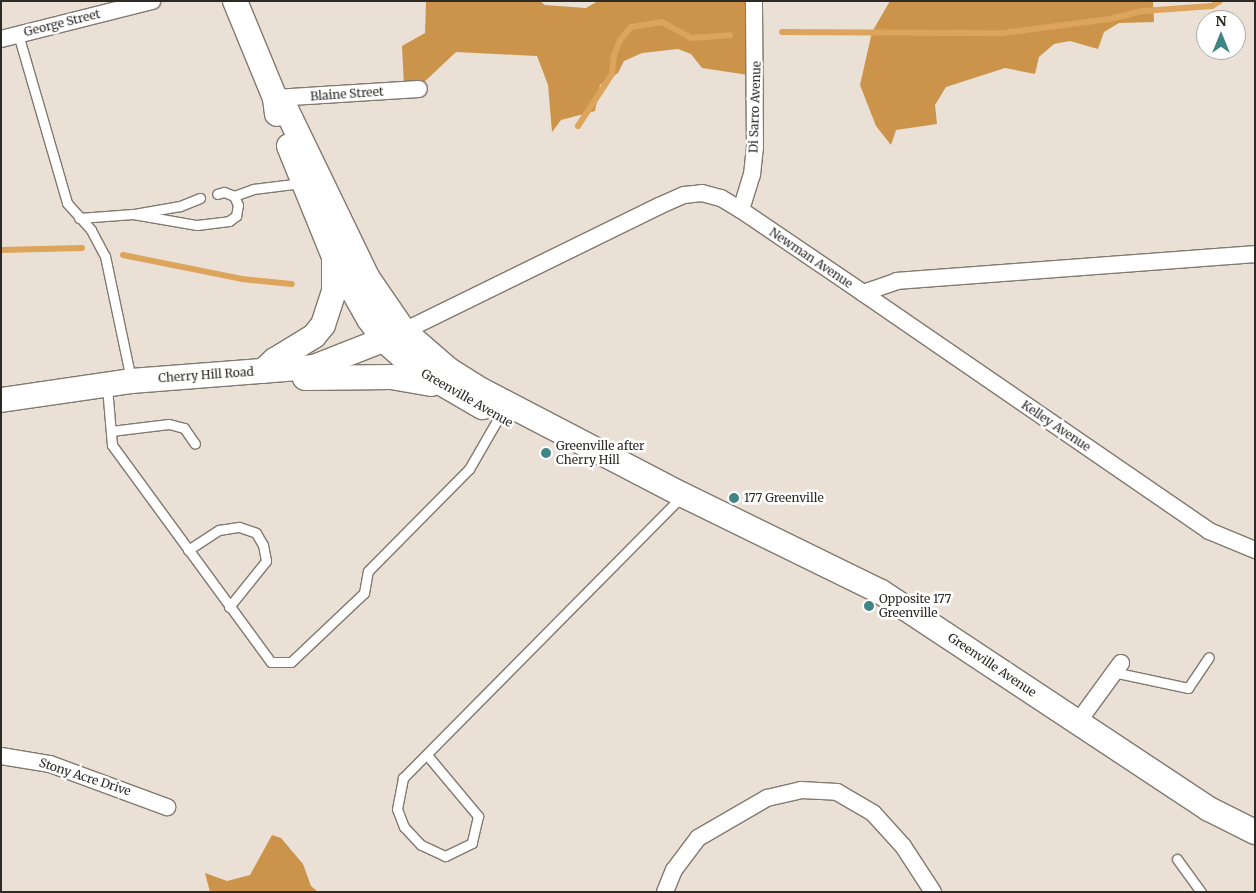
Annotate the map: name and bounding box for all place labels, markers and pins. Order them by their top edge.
place label: Greenville after Cherry Hill [556,439,644,467]
marker: Greenville after Cherry Hill [540,447,552,459]
place label: 177 Greenville [744,491,824,505]
marker: 177 Greenville [728,492,740,504]
place label: Opposite 177 Greenville [879,592,951,620]
marker: Opposite 177 Greenville [863,600,875,612]

